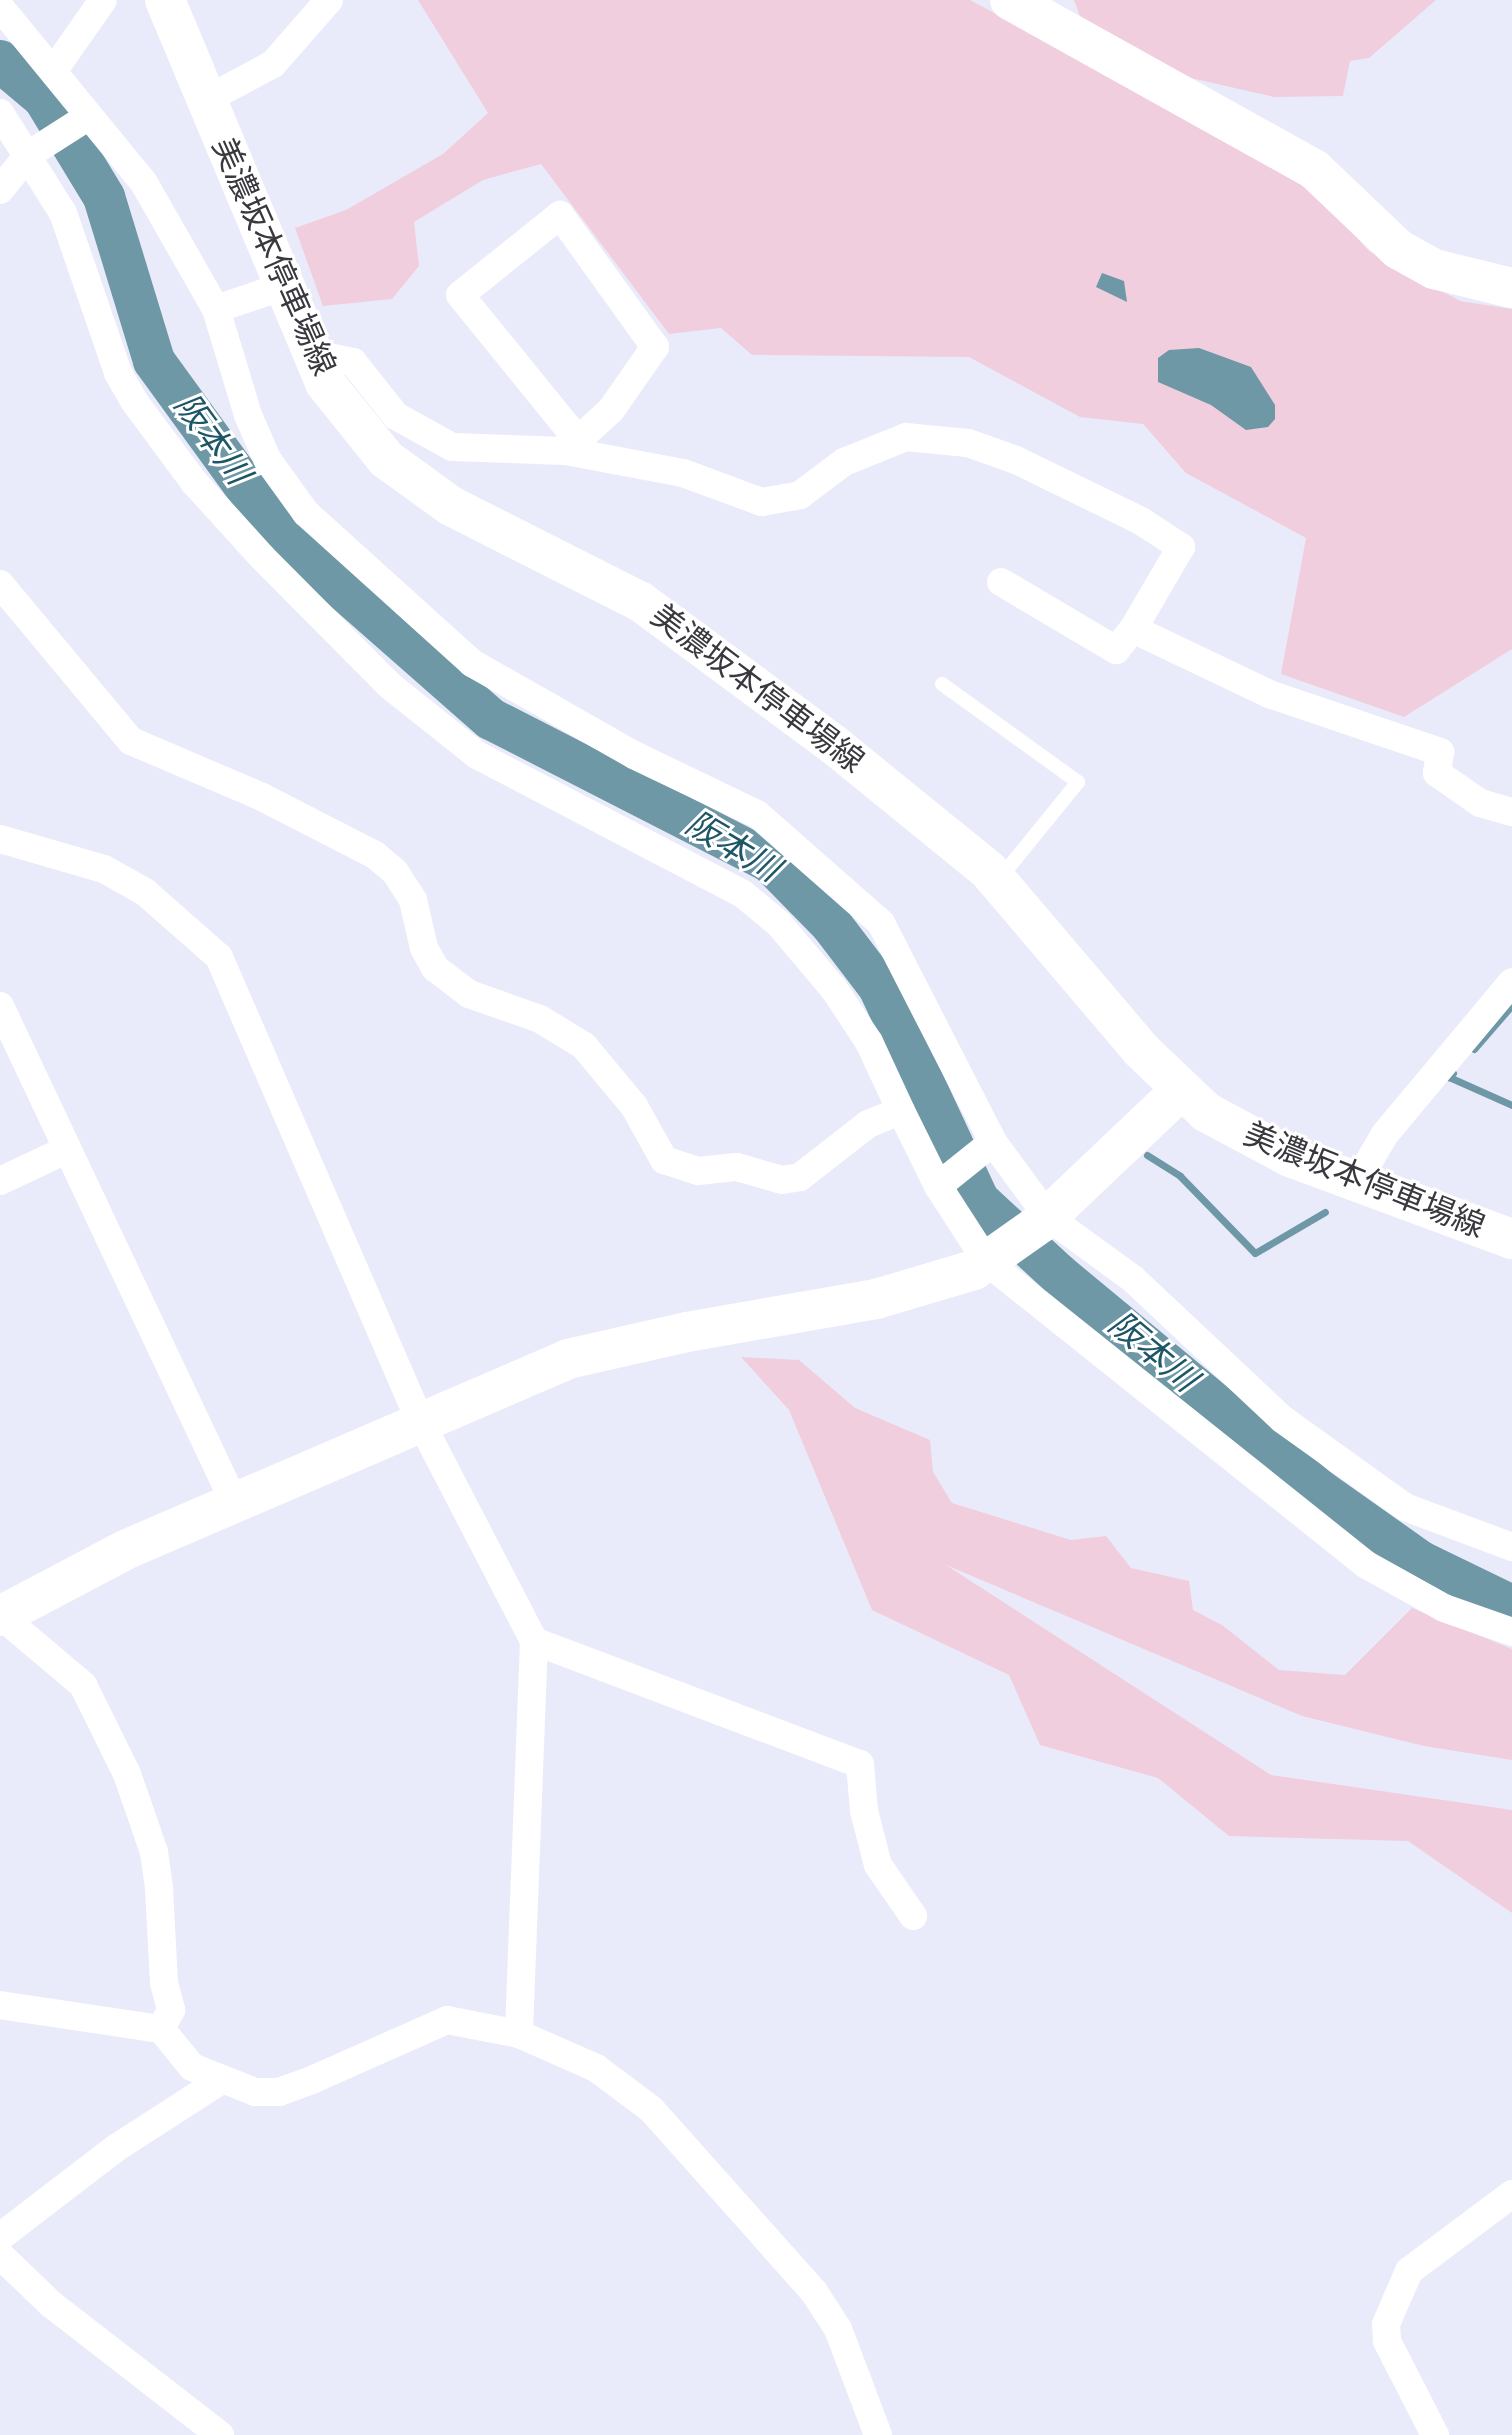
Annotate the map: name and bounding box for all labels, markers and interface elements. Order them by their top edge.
street label: 美濃坂本停車場線 [203,132,343,382]
water label: 阪本川 [165,387,257,493]
street label: 美濃坂本停車場線 [643,597,871,781]
water label: 阪本川 [678,804,786,892]
street label: 美濃坂本停車場線 [1238,1115,1490,1247]
water label: 阪本川 [1100,1305,1204,1401]

